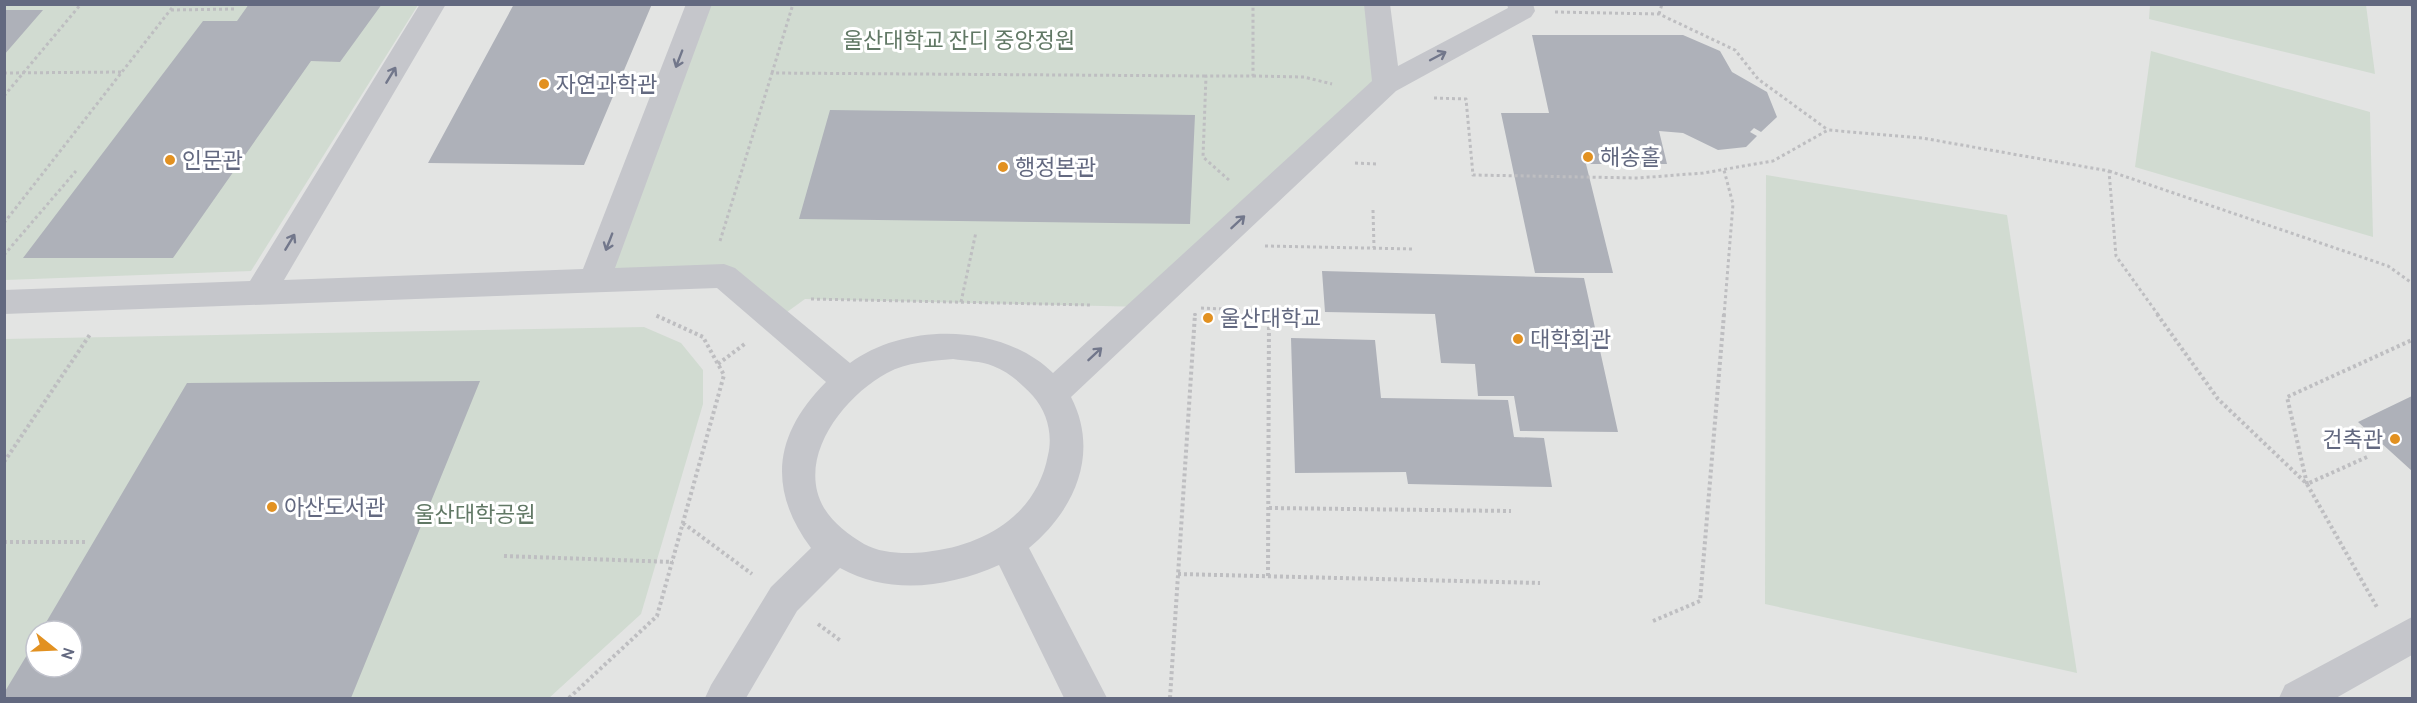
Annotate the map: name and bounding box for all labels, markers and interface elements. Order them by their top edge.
park label: 울산대학교 잔디 중앙정원 [843,27,1075,54]
one-way arrow [672,49,683,68]
one-way arrow [1429,50,1446,62]
one-way arrow [385,67,397,84]
place label: 자연과학관 [556,71,657,98]
marker: 자연과학관 [537,77,551,91]
place label: 해송홀 [1600,144,1661,171]
place label: 인문관 [182,147,243,174]
marker: 해송홀 [1581,150,1595,164]
marker: 인문관 [163,153,177,167]
place label: 행정본관 [1015,154,1096,181]
marker: 행정본관 [996,160,1010,174]
one-way arrow [1231,215,1246,229]
one-way arrow [603,232,614,250]
one-way arrow [285,234,297,251]
place label: 울산대학교 [1220,305,1321,332]
marker: 울산대학교 [1201,311,1215,325]
place label: 대학회관 [1530,326,1611,353]
marker: 대학회관 [1511,332,1525,346]
one-way arrow [1087,347,1102,361]
place label: 건축관 [2322,426,2383,453]
marker: 건축관 [2388,432,2402,446]
place label: 아산도서관 [284,494,385,521]
marker: 아산도서관 [265,500,279,514]
park label: 울산대학공원 [414,501,536,528]
north arrow [24,619,84,679]
text: N [57,645,79,662]

